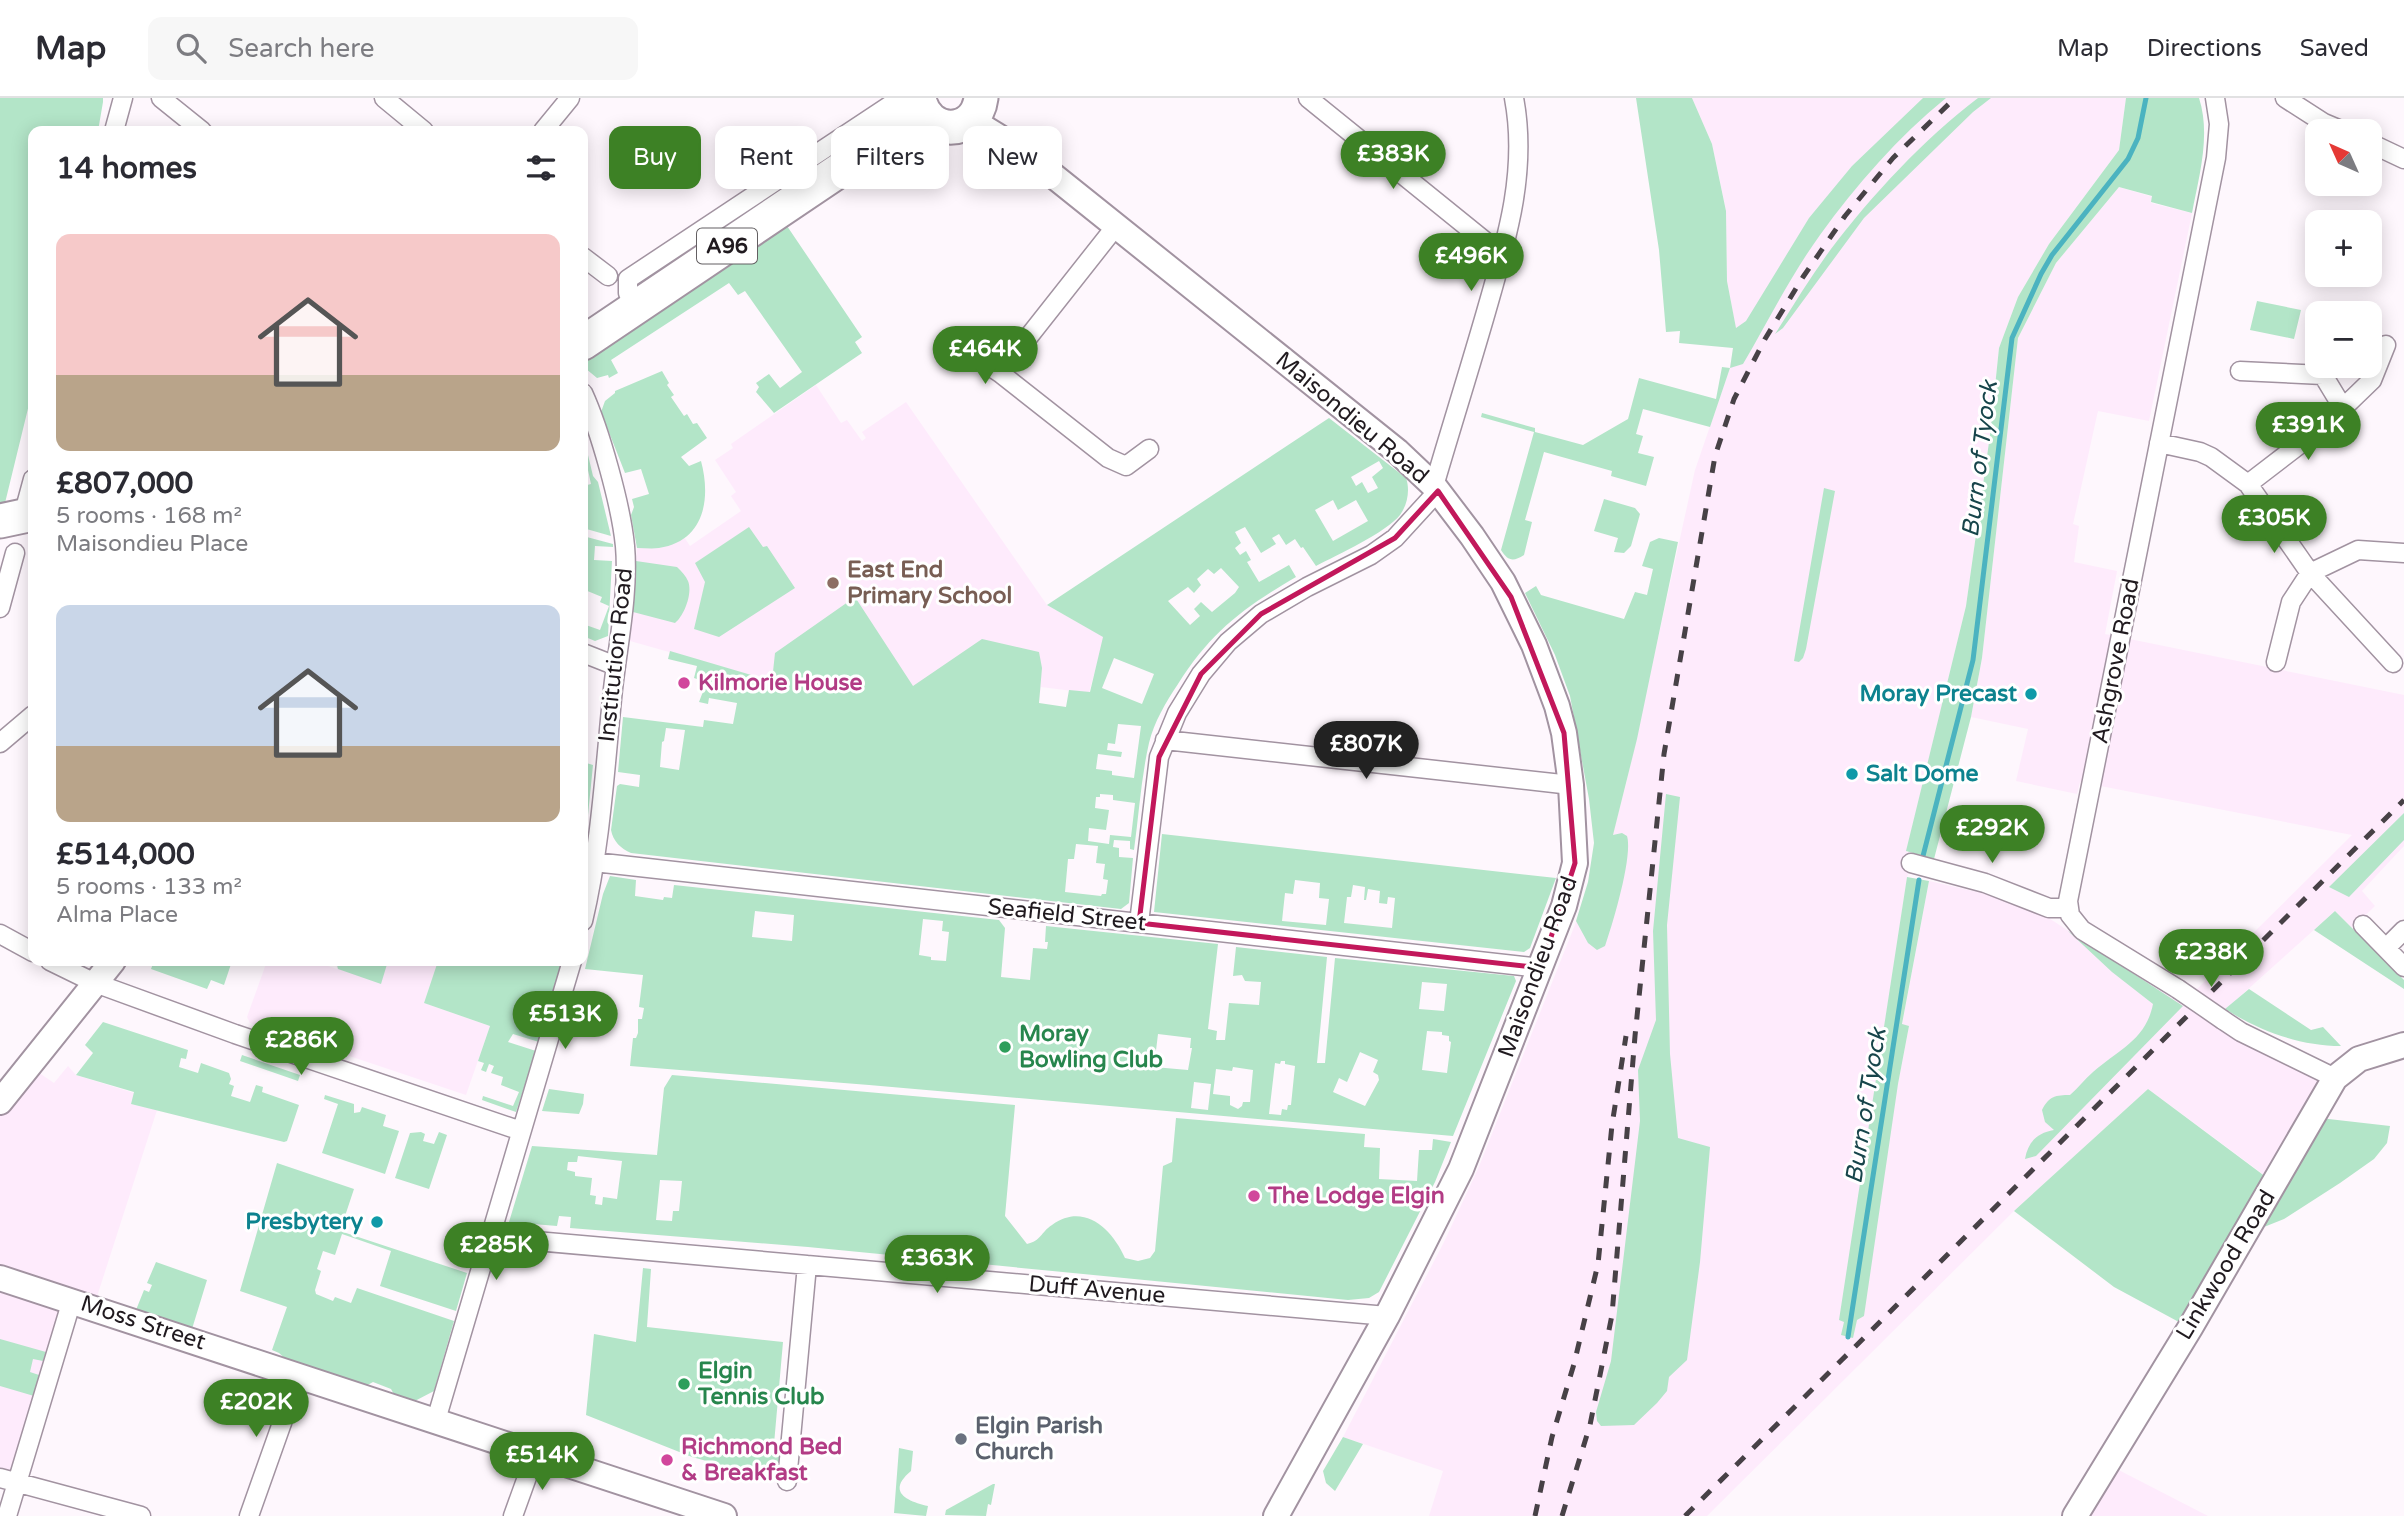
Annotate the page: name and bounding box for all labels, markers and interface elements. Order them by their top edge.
search box [148,17,638,80]
text: Map [35,29,106,68]
icon: search [172,29,210,67]
text: Search here [228,33,374,64]
text: Map [2057,34,2109,63]
text: Directions [2147,34,2262,63]
text: Saved [2300,34,2369,63]
north arrow [2305,119,2382,196]
map controls [2305,119,2382,378]
chip: Buy [609,126,701,189]
chip: Rent [715,126,817,189]
chip: Filters [831,126,949,189]
chip: New [963,126,1062,189]
pin: £383K [1344,132,1442,191]
text: £383K [1357,140,1429,168]
icon: filters [522,149,560,187]
text: 14 homes [56,150,197,187]
button: + [2305,210,2382,287]
road number: A96 [697,228,757,264]
pin: £496K [1422,234,1520,293]
text: £496K [1435,242,1507,270]
icon: home [245,279,371,405]
button: − [2305,301,2382,378]
pin: £464K [936,327,1034,386]
text: £464K [949,335,1021,363]
street label: Maisondieu Road [1270,346,1434,490]
water label: Burn of Tyock [1956,377,2004,539]
pin: £391K [2259,402,2357,462]
text: £391K [2272,411,2344,439]
text: £807,000 [56,465,193,502]
pin: £305K [2225,496,2323,555]
text: 5 rooms · 168 m² [56,502,242,530]
text: £305K [2238,504,2310,532]
text: Maisondieu Place [56,530,248,558]
place label: East End Primary School [847,556,1012,610]
street label: Institution Road [593,567,639,743]
marker: East End Primary School [825,575,841,591]
street label: Ashgrove Road [2086,576,2146,746]
icon: home [245,650,371,776]
place label: Kilmorie House [698,669,863,697]
marker: Kilmorie House [676,675,692,691]
place label: Moray Precast [1860,680,2017,708]
marker: Moray Precast [2023,686,2039,702]
pin: £807K [1317,722,1415,781]
text: £807K [1330,730,1402,758]
place label: Salt Dome [1866,760,1979,788]
marker: Salt Dome [1844,766,1860,782]
pin: £292K [1943,806,2041,865]
text: £292K [1956,814,2028,842]
text: £514,000 [56,836,195,873]
street label: Maisondieu Road [1492,872,1584,1062]
text: 5 rooms · 133 m² [56,873,242,901]
street label: Seafield Street [986,893,1148,937]
text: Alma Place [56,901,178,929]
pin: £238K [2162,930,2260,989]
text: £238K [2175,938,2247,966]
pin: £513K [516,992,614,1051]
text: £513K [529,1000,601,1028]
pin: £286K [252,1018,350,1077]
place label: Moray Bowling Club [1019,1020,1163,1074]
water label: Burn of Tyock [1839,1024,1893,1186]
text: £286K [265,1026,337,1054]
marker: Moray Bowling Club [997,1039,1013,1055]
place label: The Lodge Elgin [1267,1182,1445,1210]
street label: Linkwood Road [2170,1185,2282,1345]
marker: The Lodge Elgin [1246,1188,1262,1204]
place label: Presbytery [245,1208,364,1236]
marker: Presbytery [369,1214,385,1230]
pin: £285K [447,1222,545,1282]
text: £285K [460,1231,532,1259]
pin: £363K [888,1236,986,1295]
text: £363K [901,1244,973,1272]
street label: Duff Avenue [1027,1270,1167,1310]
street label: Moss Street [77,1290,209,1356]
place label: Elgin Tennis Club [697,1357,825,1411]
marker: Elgin Tennis Club [676,1376,692,1392]
pin: £202K [207,1380,305,1439]
text: £202K [220,1388,292,1416]
place label: Elgin Parish Church [975,1412,1103,1466]
marker: Elgin Parish Church [953,1431,969,1447]
pin: £514K [493,1432,591,1492]
place label: Richmond Bed & Breakfast [681,1433,842,1487]
text: £514K [506,1441,578,1469]
marker: Richmond Bed & Breakfast [659,1452,675,1468]

